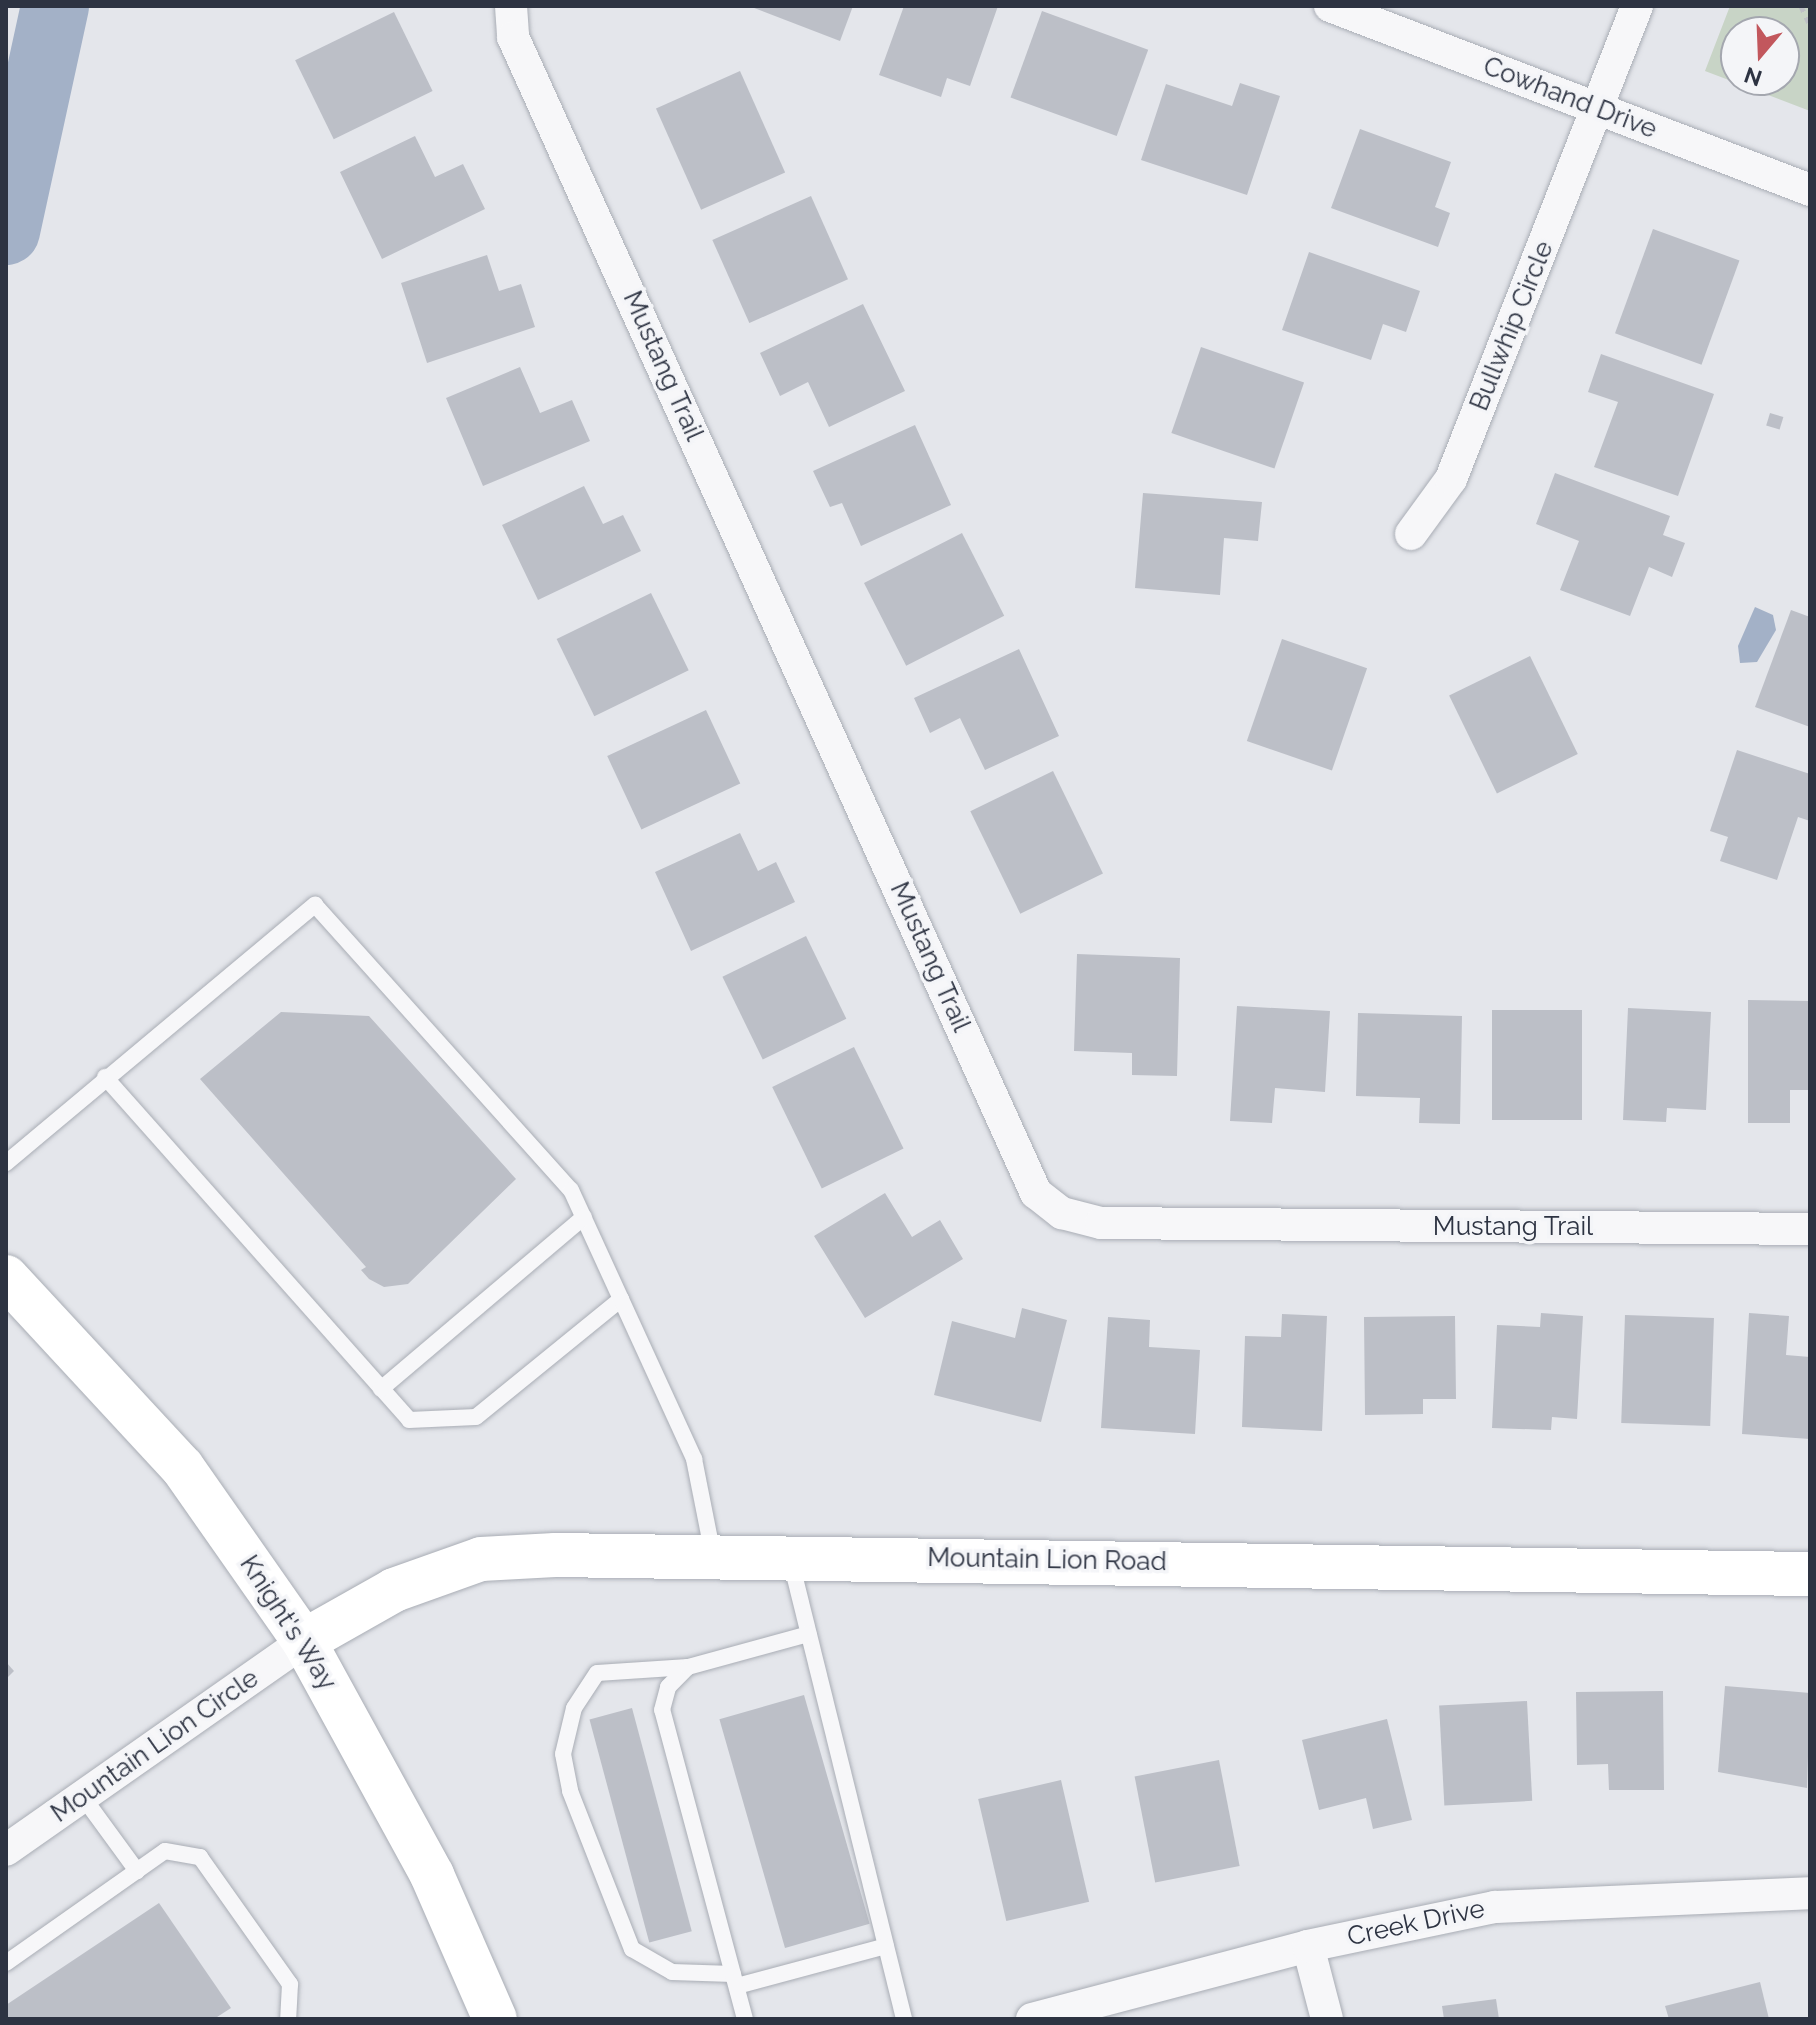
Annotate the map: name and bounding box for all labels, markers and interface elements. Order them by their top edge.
north arrow [1720,16,1800,96]
street label: Cowhand Drive [1479,51,1661,145]
text: N [1741,62,1765,92]
street label: Bullwhip Circle [1464,237,1560,415]
street label: Mustang Trail [616,286,710,446]
street label: Mustang Trail [883,877,977,1037]
street label: Mustang Trail [1432,1211,1594,1243]
street label: Mountain Lion Road [927,1542,1167,1578]
street label: Knight's Way [233,1549,343,1697]
street label: Mountain Lion Circle [45,1663,265,1829]
street label: Creek Drive [1345,1893,1487,1953]

